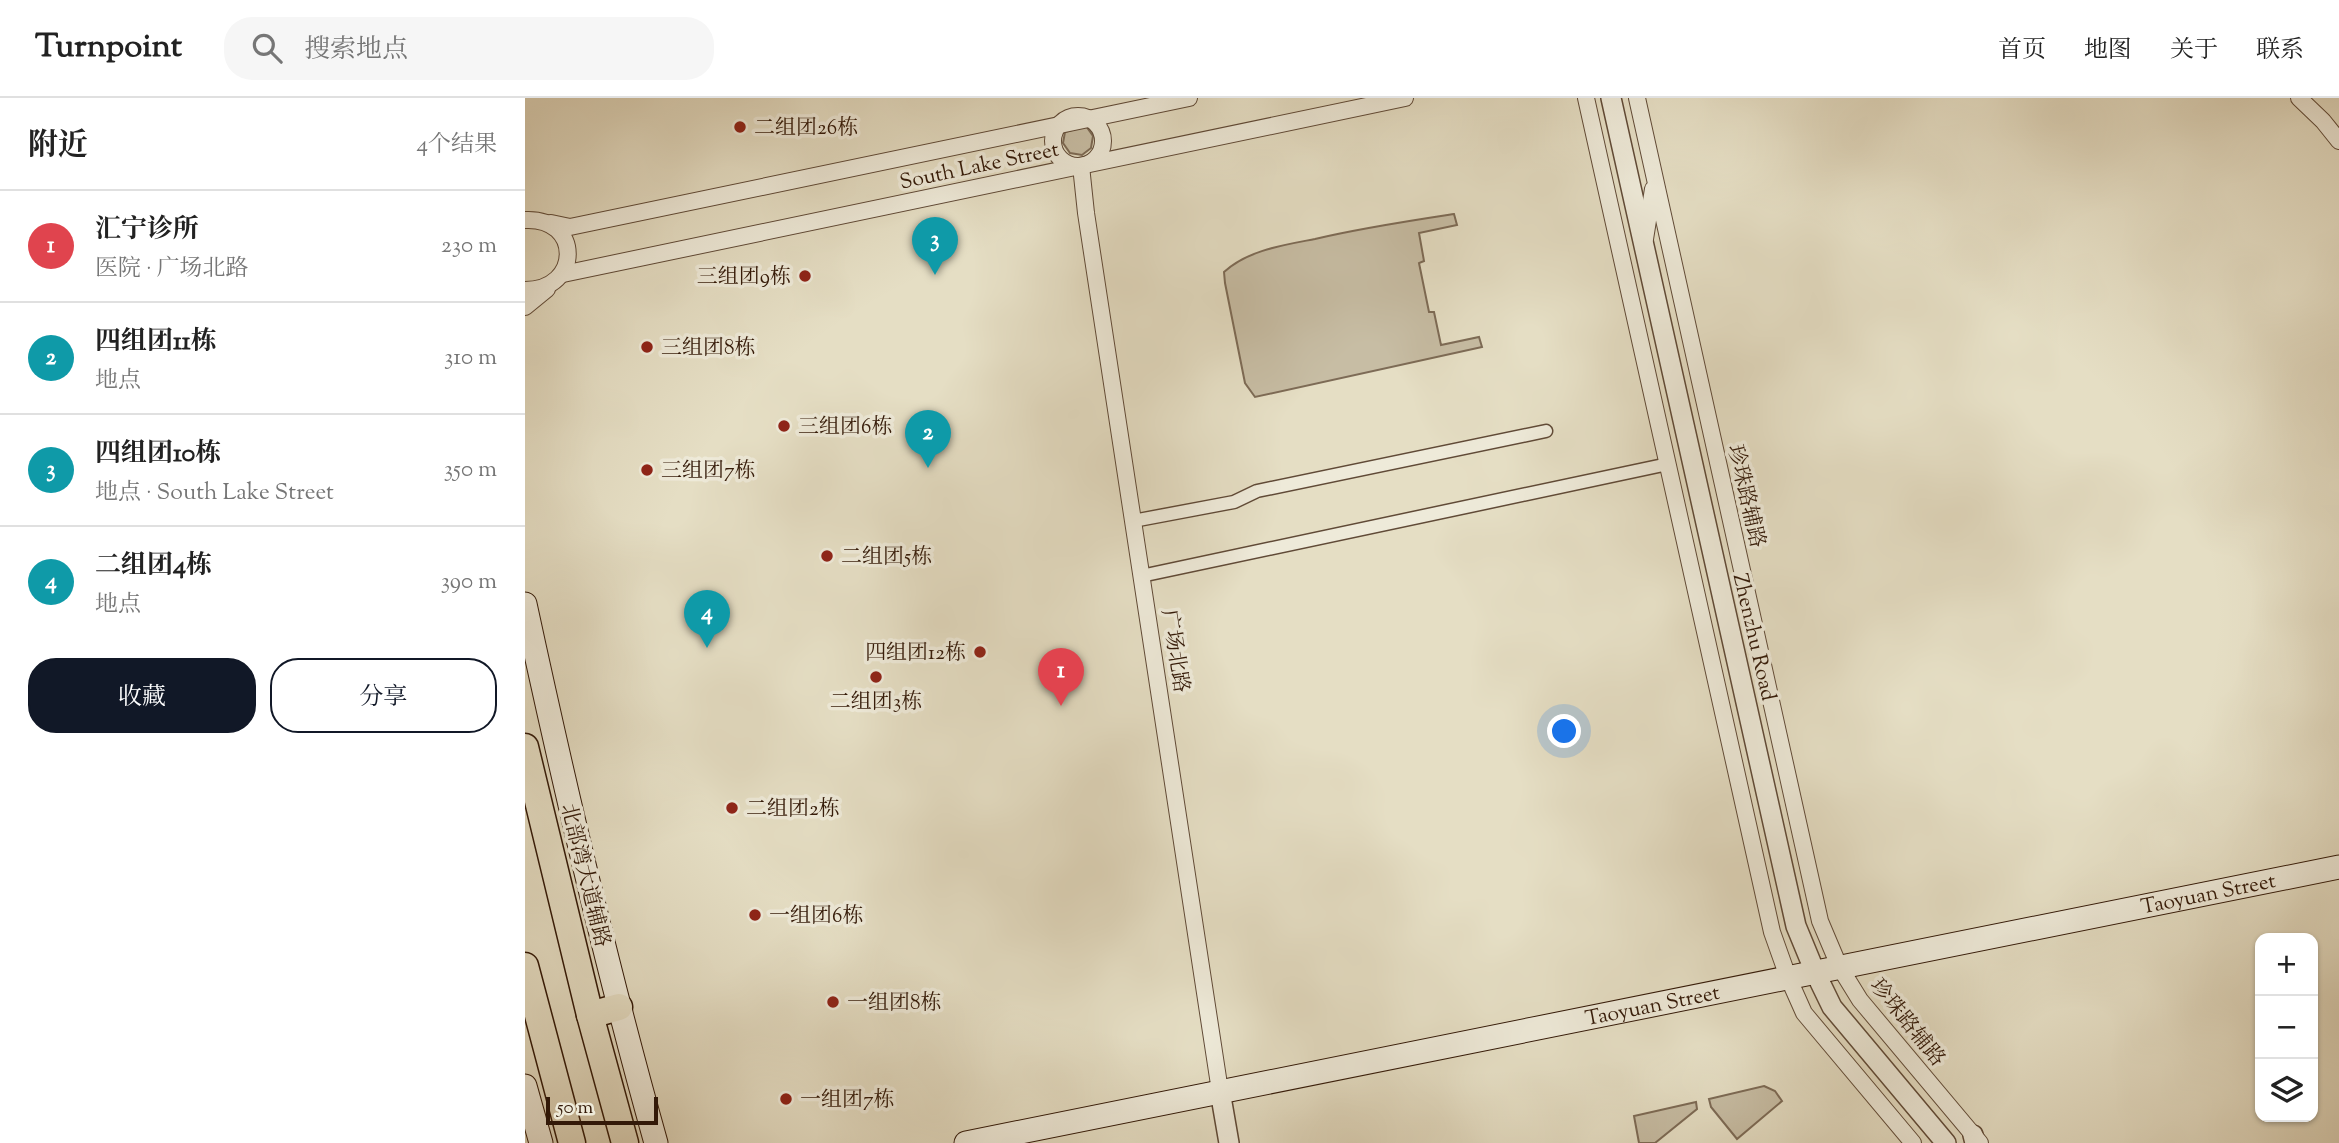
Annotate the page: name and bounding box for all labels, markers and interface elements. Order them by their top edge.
search box [224,17,714,80]
text: Turnpoint [35,24,182,72]
icon: search [248,29,286,67]
text: 搜索地点 [304,32,408,69]
text: 首页 [1998,34,2046,68]
text: 地图 [2084,34,2132,68]
text: 关于 [2170,34,2218,68]
text: 联系 [2256,34,2304,68]
place label: 二组团26栋 [754,114,858,144]
marker: 二组团26栋 [732,119,748,135]
text: 附近 [28,125,88,168]
text: 4个结果 [416,129,497,162]
street label: South Lake Street [897,135,1062,198]
text: 汇宁诊所 [95,212,199,249]
pin: 3 [912,217,958,275]
text: 1 [47,230,55,263]
text: 230 m [441,230,497,263]
text: 医院 · 广场北路 [95,253,249,286]
place label: 三组团9栋 [697,263,791,293]
marker: 三组团9栋 [797,268,813,284]
text: 四组团11栋 [95,324,217,361]
place label: 三组团8栋 [661,334,756,364]
marker: 三组团8栋 [639,339,655,355]
text: 2 [46,342,56,375]
text: 310 m [444,342,497,375]
text: 地点 [95,365,141,398]
pin: 2 [905,410,951,468]
place label: 三组团6栋 [798,413,892,443]
marker: 三组团6栋 [776,418,792,434]
text: 四组团10栋 [95,436,221,473]
street label: 珍珠路辅路 [1719,442,1771,551]
text: 3 [46,454,56,487]
text: 350 m [444,454,497,487]
place label: 三组团7栋 [661,457,756,487]
marker: 三组团7栋 [639,462,655,478]
text: 地点 · South Lake Street [95,477,334,510]
place label: 二组团5栋 [841,543,932,573]
text: 二组团4栋 [95,548,212,585]
marker: 二组团5栋 [819,548,835,564]
text: 4 [45,566,57,599]
text: 390 m [441,566,497,599]
street label: Zhenzhu Road [1724,571,1782,704]
text: 地点 [95,589,141,622]
pin: 4 [684,590,730,648]
street label: 广场北路 [1153,607,1195,695]
place label: 四组团12栋 [865,639,966,669]
marker: 四组团12栋 [972,644,988,660]
pin: 1 [1038,648,1084,706]
button: 收藏 [28,658,256,733]
button: 分享 [270,658,497,733]
marker: 二组团3栋 [868,669,884,685]
place label: 二组团3栋 [830,688,922,718]
your location [1547,714,1581,748]
place label: 二组团2栋 [746,795,840,825]
marker: 二组团2栋 [724,800,740,816]
street label: 北部湾大道辅路 [552,801,616,950]
street label: Taoyuan Street [2139,867,2278,923]
place label: 一组团6栋 [769,902,863,932]
marker: 一组团6栋 [747,907,763,923]
map controls [2255,933,2318,1122]
button: + [2255,933,2318,996]
street label: 珍珠路辅路 [1862,973,1951,1073]
street label: Taoyuan Street [1583,979,1723,1035]
place label: 一组团8栋 [847,989,942,1019]
marker: 一组团8栋 [825,994,841,1010]
button: − [2255,996,2318,1059]
button: layers [2255,1059,2318,1122]
place label: 一组团7栋 [800,1086,895,1116]
marker: 一组团7栋 [778,1091,794,1107]
scale bar [546,1094,658,1126]
text: 50 m [557,1095,593,1122]

